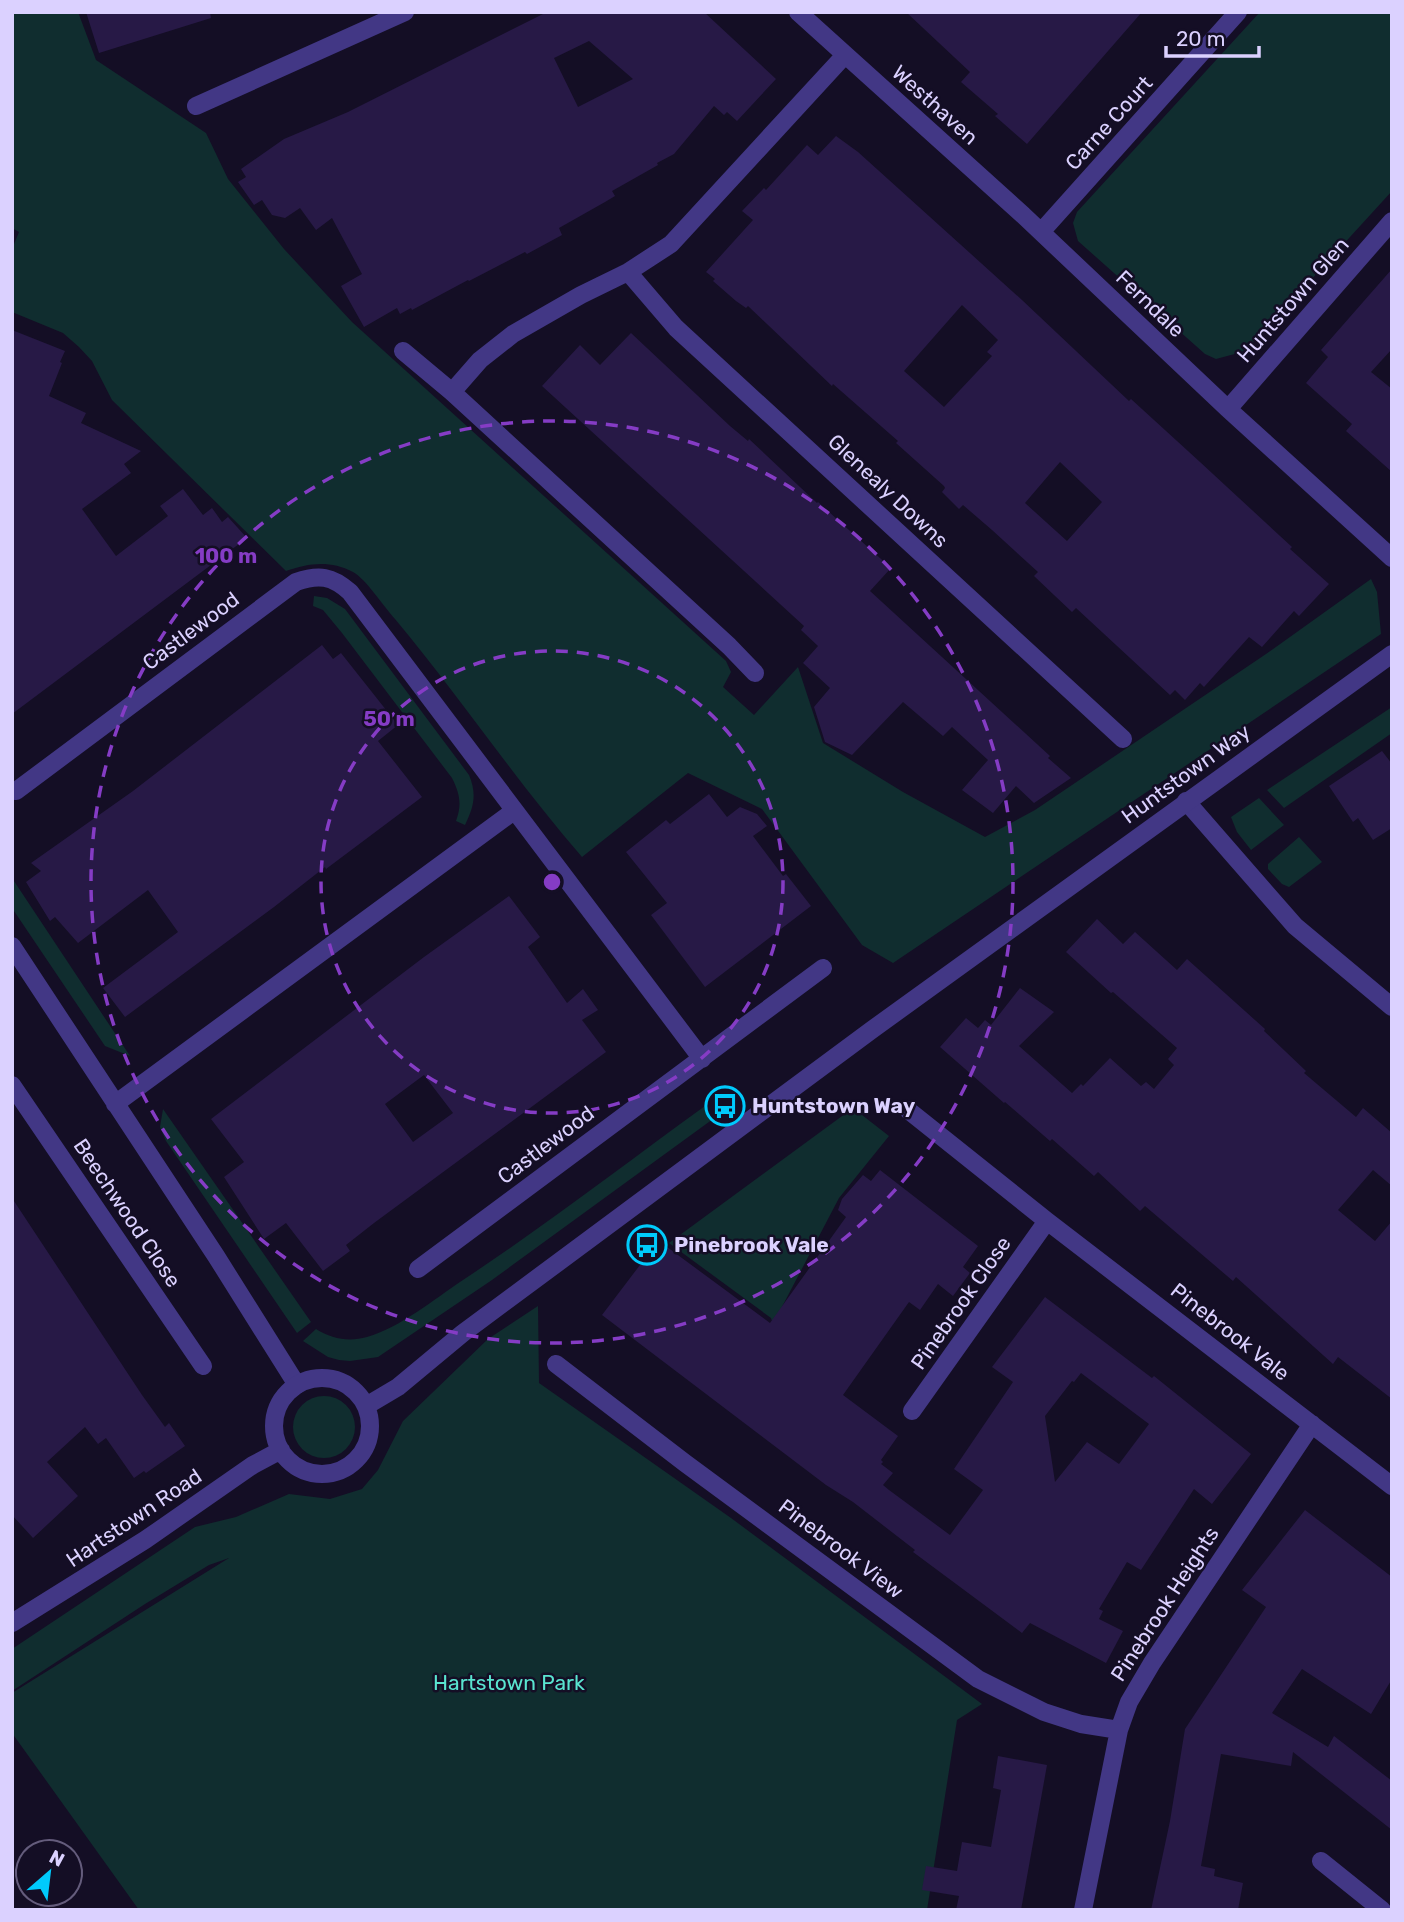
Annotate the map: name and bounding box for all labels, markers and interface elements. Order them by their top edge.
scale bar [1166,14,1259,58]
text: 20 m [1176,26,1225,51]
street label: Westhaven [887,60,983,150]
street label: Carne Court [1060,70,1157,175]
street label: Huntstown Glen [1231,232,1354,367]
street label: Ferndale [1111,265,1190,342]
street label: Glenealy Downs [823,429,954,553]
text: 100 m [195,543,257,568]
street label: Castlewood [138,586,244,675]
text: 50 m [363,706,415,731]
street label: Huntstown Way [1117,718,1255,829]
centre of rings [540,870,564,894]
bus stop icon: Huntstown Way [704,1085,746,1127]
place label: Huntstown Way [752,1093,916,1118]
street label: Castlewood [493,1100,599,1189]
street label: Beechwood Close [68,1134,186,1292]
bus stop icon: Pinebrook Vale [626,1224,668,1266]
street label: Pinebrook Close [905,1231,1016,1374]
place label: Pinebrook Vale [674,1232,829,1257]
street label: Pinebrook Vale [1166,1278,1295,1386]
street label: Hartstown Road [61,1463,206,1572]
street label: Pinebrook View [774,1494,909,1604]
street label: Pinebrook Heights [1105,1522,1224,1686]
park label: Hartstown Park [433,1670,585,1695]
north arrow [14,1838,84,1908]
text: N [45,1845,68,1872]

